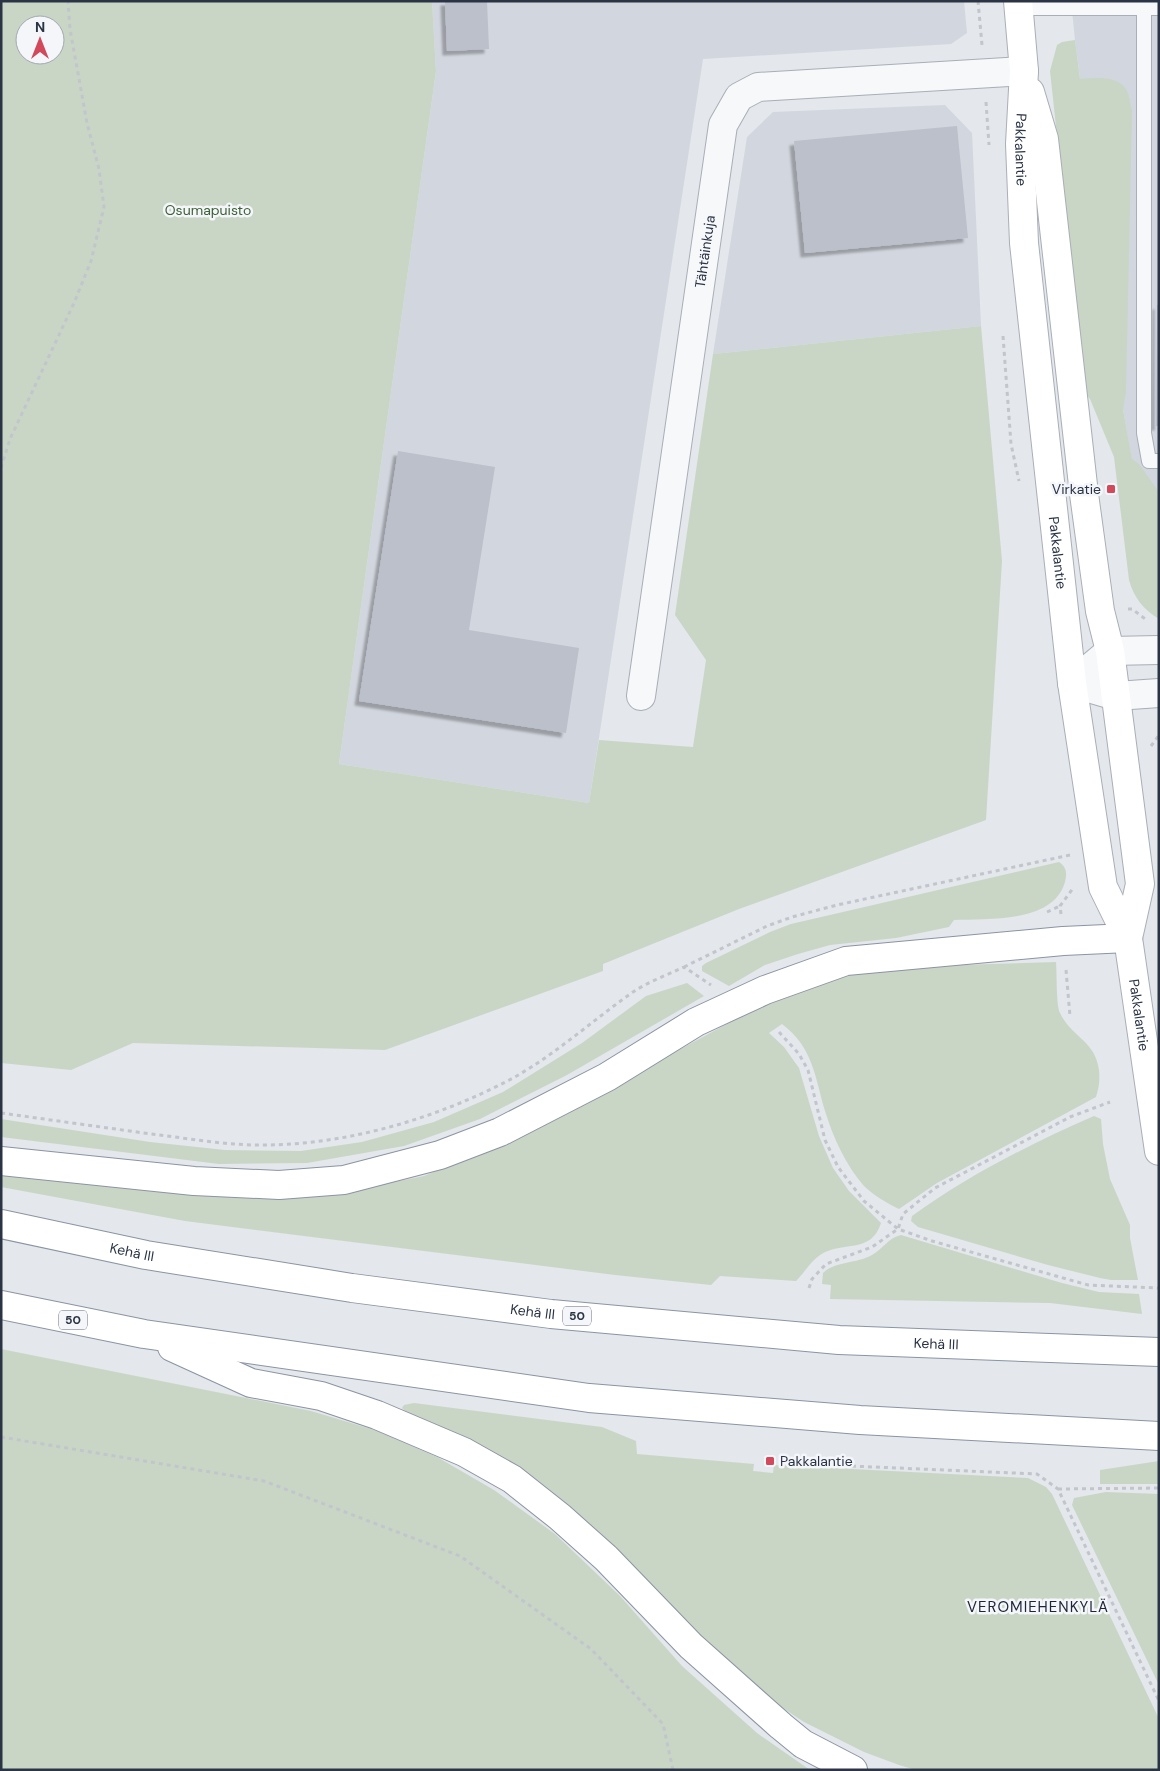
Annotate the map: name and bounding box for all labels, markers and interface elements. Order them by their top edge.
north arrow [15,15,65,65]
text: N [35,18,45,36]
street label: Pakkalantie [1011,113,1031,186]
park label: Osumapuisto [165,201,251,219]
street label: Tähtäinkuja [691,214,719,289]
place label: Virkatie [1052,480,1101,498]
marker: Virkatie [1105,483,1117,495]
street label: Pakkalantie [1045,516,1071,590]
street label: Pakkalantie [1125,978,1153,1052]
street label: Kehä III [108,1239,156,1265]
street label: Kehä III [509,1300,556,1323]
road number: 50 [563,1306,591,1325]
road number: 50 [59,1310,87,1330]
street label: Kehä III [913,1334,959,1353]
place label: Pakkalantie [780,1452,853,1470]
marker: Pakkalantie [764,1455,776,1467]
district label: VEROMIEHENKYLÄ [967,1597,1109,1617]

